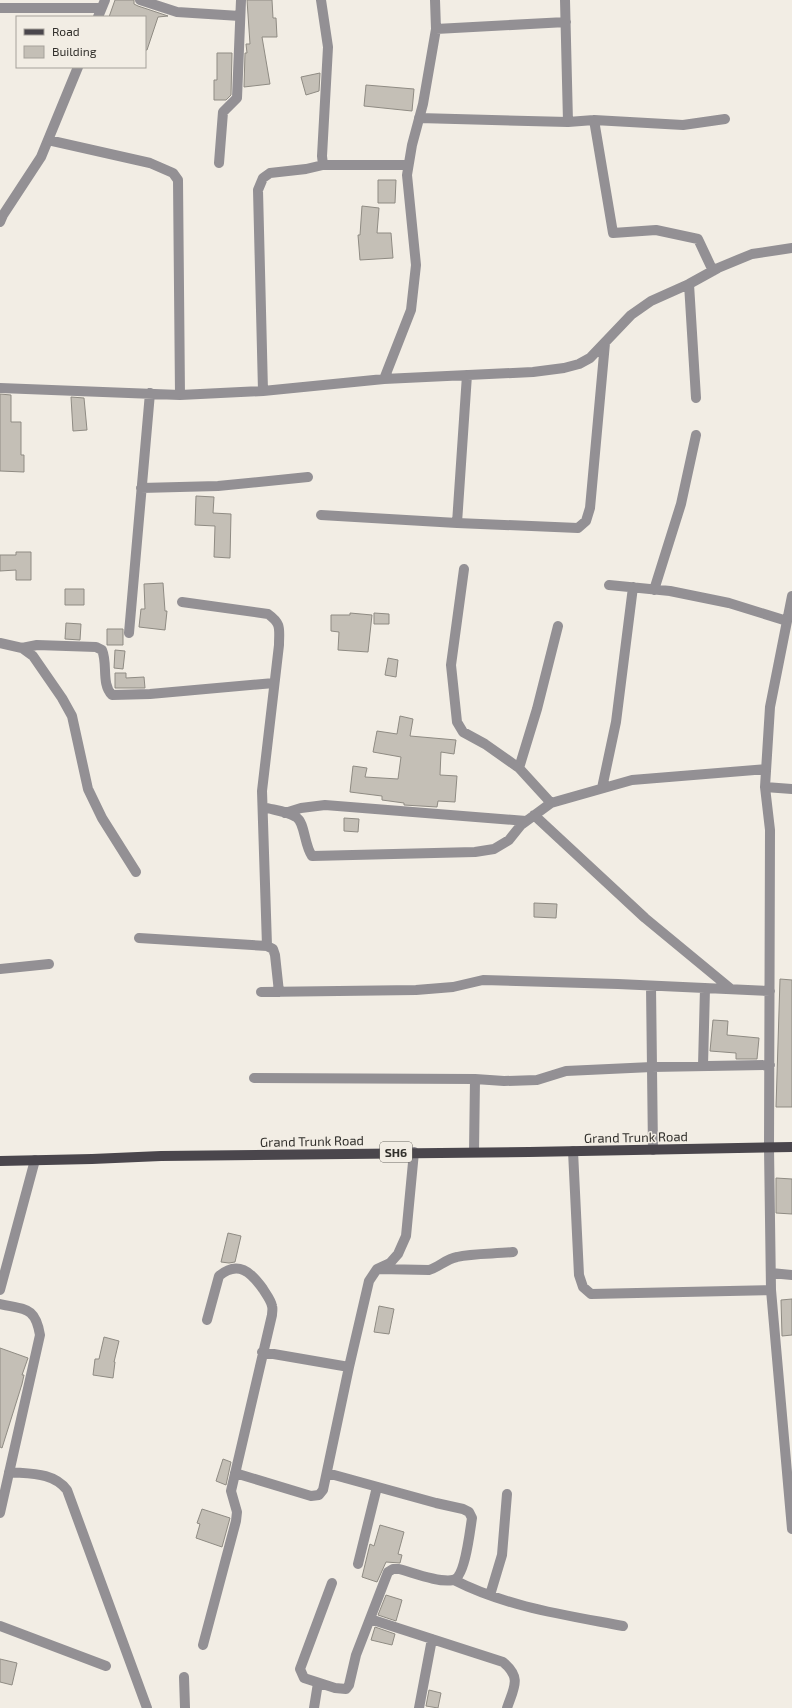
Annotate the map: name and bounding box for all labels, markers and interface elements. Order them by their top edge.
legend [16,16,146,68]
text: Road [52,24,80,38]
text: Building [52,44,97,58]
street label: Grand Trunk Road [584,1128,688,1146]
street label: Grand Trunk Road [260,1132,364,1150]
road number: SH6 [380,1142,412,1162]

